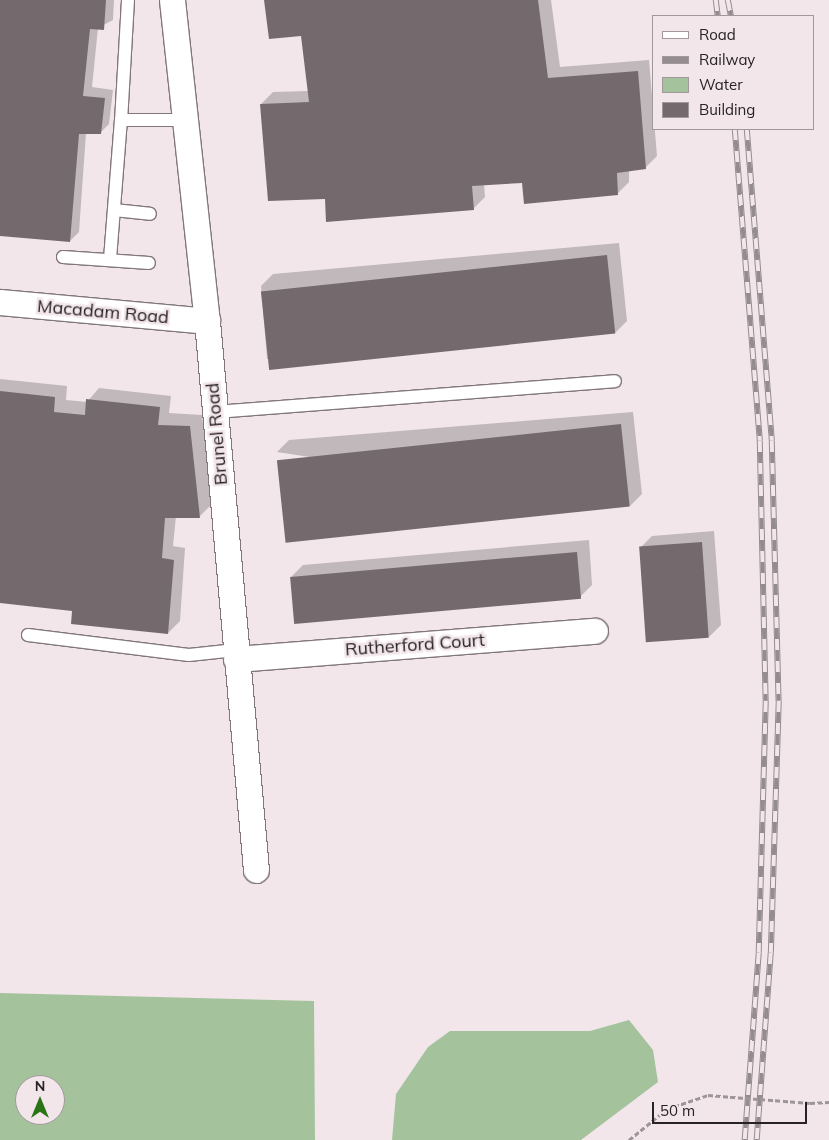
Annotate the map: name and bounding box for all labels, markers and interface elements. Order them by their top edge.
legend [652,15,814,130]
text: Road [699,25,736,44]
text: Railway [699,50,755,69]
text: Water [699,75,743,94]
text: Building [699,100,755,119]
street label: Macadam Road [36,295,170,329]
street label: Brunel Road [202,382,232,486]
street label: Rutherford Court [344,629,486,661]
north arrow [15,1075,65,1125]
text: N [35,1077,45,1095]
scale bar [654,1092,809,1124]
text: 50 m [660,1101,695,1120]

